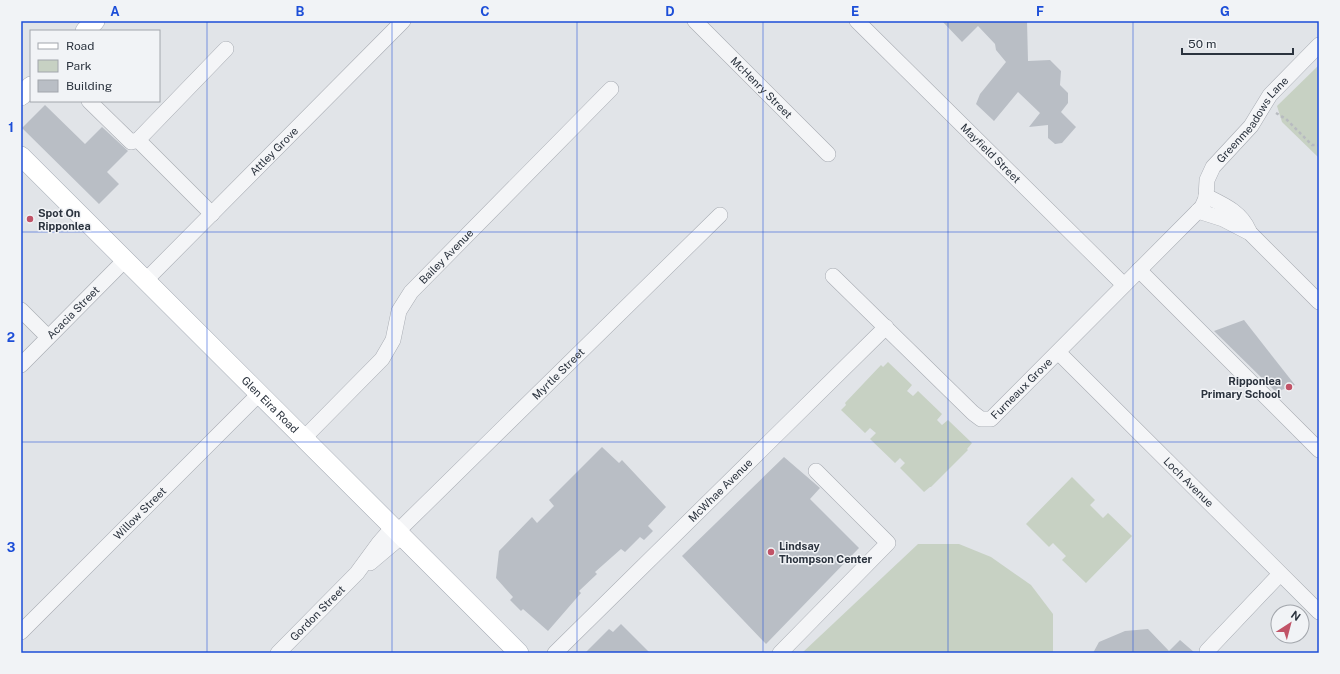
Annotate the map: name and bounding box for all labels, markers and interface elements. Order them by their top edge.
text: A [110,4,120,19]
text: B [296,4,305,19]
text: C [480,4,490,19]
text: D [665,4,675,19]
text: E [851,4,859,19]
text: F [1036,4,1044,19]
text: G [1220,4,1230,19]
legend [30,30,160,102]
scale bar [1182,30,1293,56]
text: 50 m [1188,37,1216,51]
text: Road [66,39,94,53]
street label: McHenry Street [728,54,795,121]
text: Park [66,59,92,73]
street label: Greenmeadows Lane [1214,74,1290,165]
text: Building [66,79,112,93]
text: 1 [8,120,14,135]
street label: Mayfield Street [958,121,1023,185]
street label: Attley Grove [247,124,300,178]
place label: Spot On Ripponlea [38,207,91,232]
marker: Spot On Ripponlea [25,214,35,224]
street label: Bailey Avenue [417,227,476,286]
street label: Acacia Street [44,284,102,341]
text: 2 [7,330,15,345]
street label: Myrtle Street [530,346,587,402]
street label: Furneaux Grove [989,355,1054,421]
street label: Glen Eira Road [239,374,301,435]
place label: Ripponlea Primary School [1201,375,1281,400]
marker: Ripponlea Primary School [1284,382,1294,392]
street label: Loch Avenue [1161,455,1216,509]
street label: McWhae Avenue [686,456,755,524]
street label: Willow Street [111,485,168,542]
text: 3 [7,540,16,555]
place label: Lindsay Thompson Center [779,540,873,565]
marker: Lindsay Thompson Center [766,547,776,557]
street label: Gordon Street [288,583,347,643]
north arrow [1270,604,1310,644]
text: N [1289,609,1303,623]

